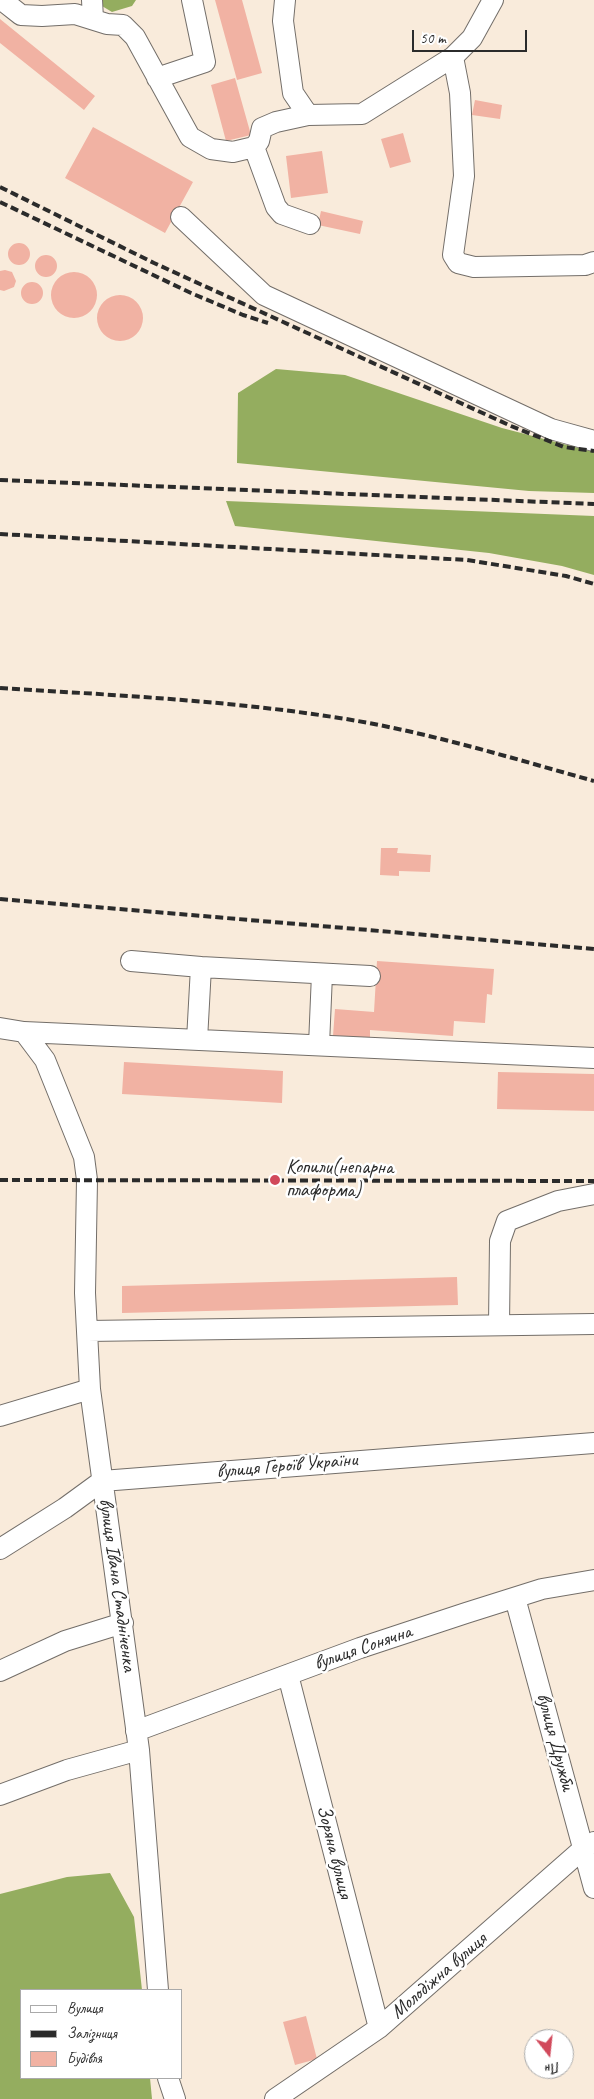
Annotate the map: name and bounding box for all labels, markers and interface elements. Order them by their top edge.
scale bar [414,20,529,52]
text: 50 m [420,29,446,48]
place label: Копили(непарна плаформа) [286,1156,393,1203]
marker: Копили(непарна плаформа) [268,1173,282,1187]
street label: вулиця Героїв України [216,1448,358,1484]
street label: вулиця Івана Стадніченка [93,1497,141,1673]
street label: вулиця Сонячна [311,1620,415,1676]
street label: вулиця Дружби [530,1690,580,1794]
street label: Зоряна вулиця [311,1803,357,1901]
street label: Молодіжна вулиця [386,1928,492,2024]
legend [20,1989,182,2079]
text: Вулиця [67,1999,103,2018]
text: Залізниця [67,2024,117,2043]
north arrow [524,2029,574,2079]
text: Будівля [67,2049,102,2068]
text: Пн [544,2058,562,2078]

